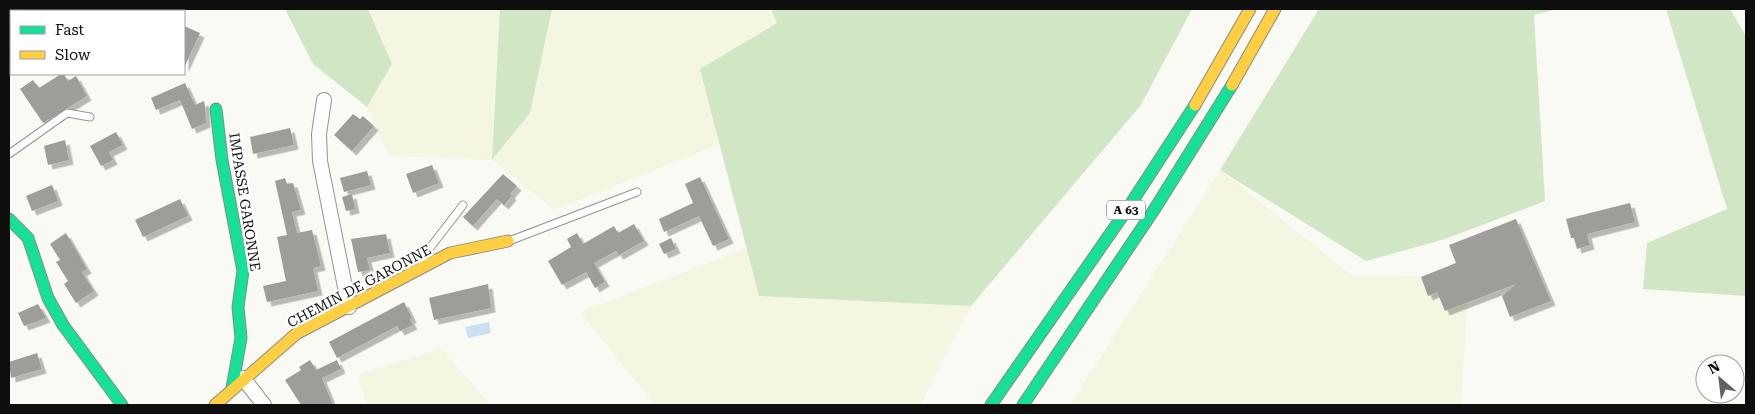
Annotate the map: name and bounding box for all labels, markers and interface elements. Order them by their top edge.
legend [10,10,185,75]
text: Fast [55,21,85,39]
text: Slow [55,46,91,64]
street label: IMPASSE GARONNE [226,132,264,272]
road number: A 63 [1107,200,1145,220]
street label: CHEMIN DE GARONNE [284,241,434,331]
north arrow [1695,354,1745,404]
text: N [1705,358,1723,377]

